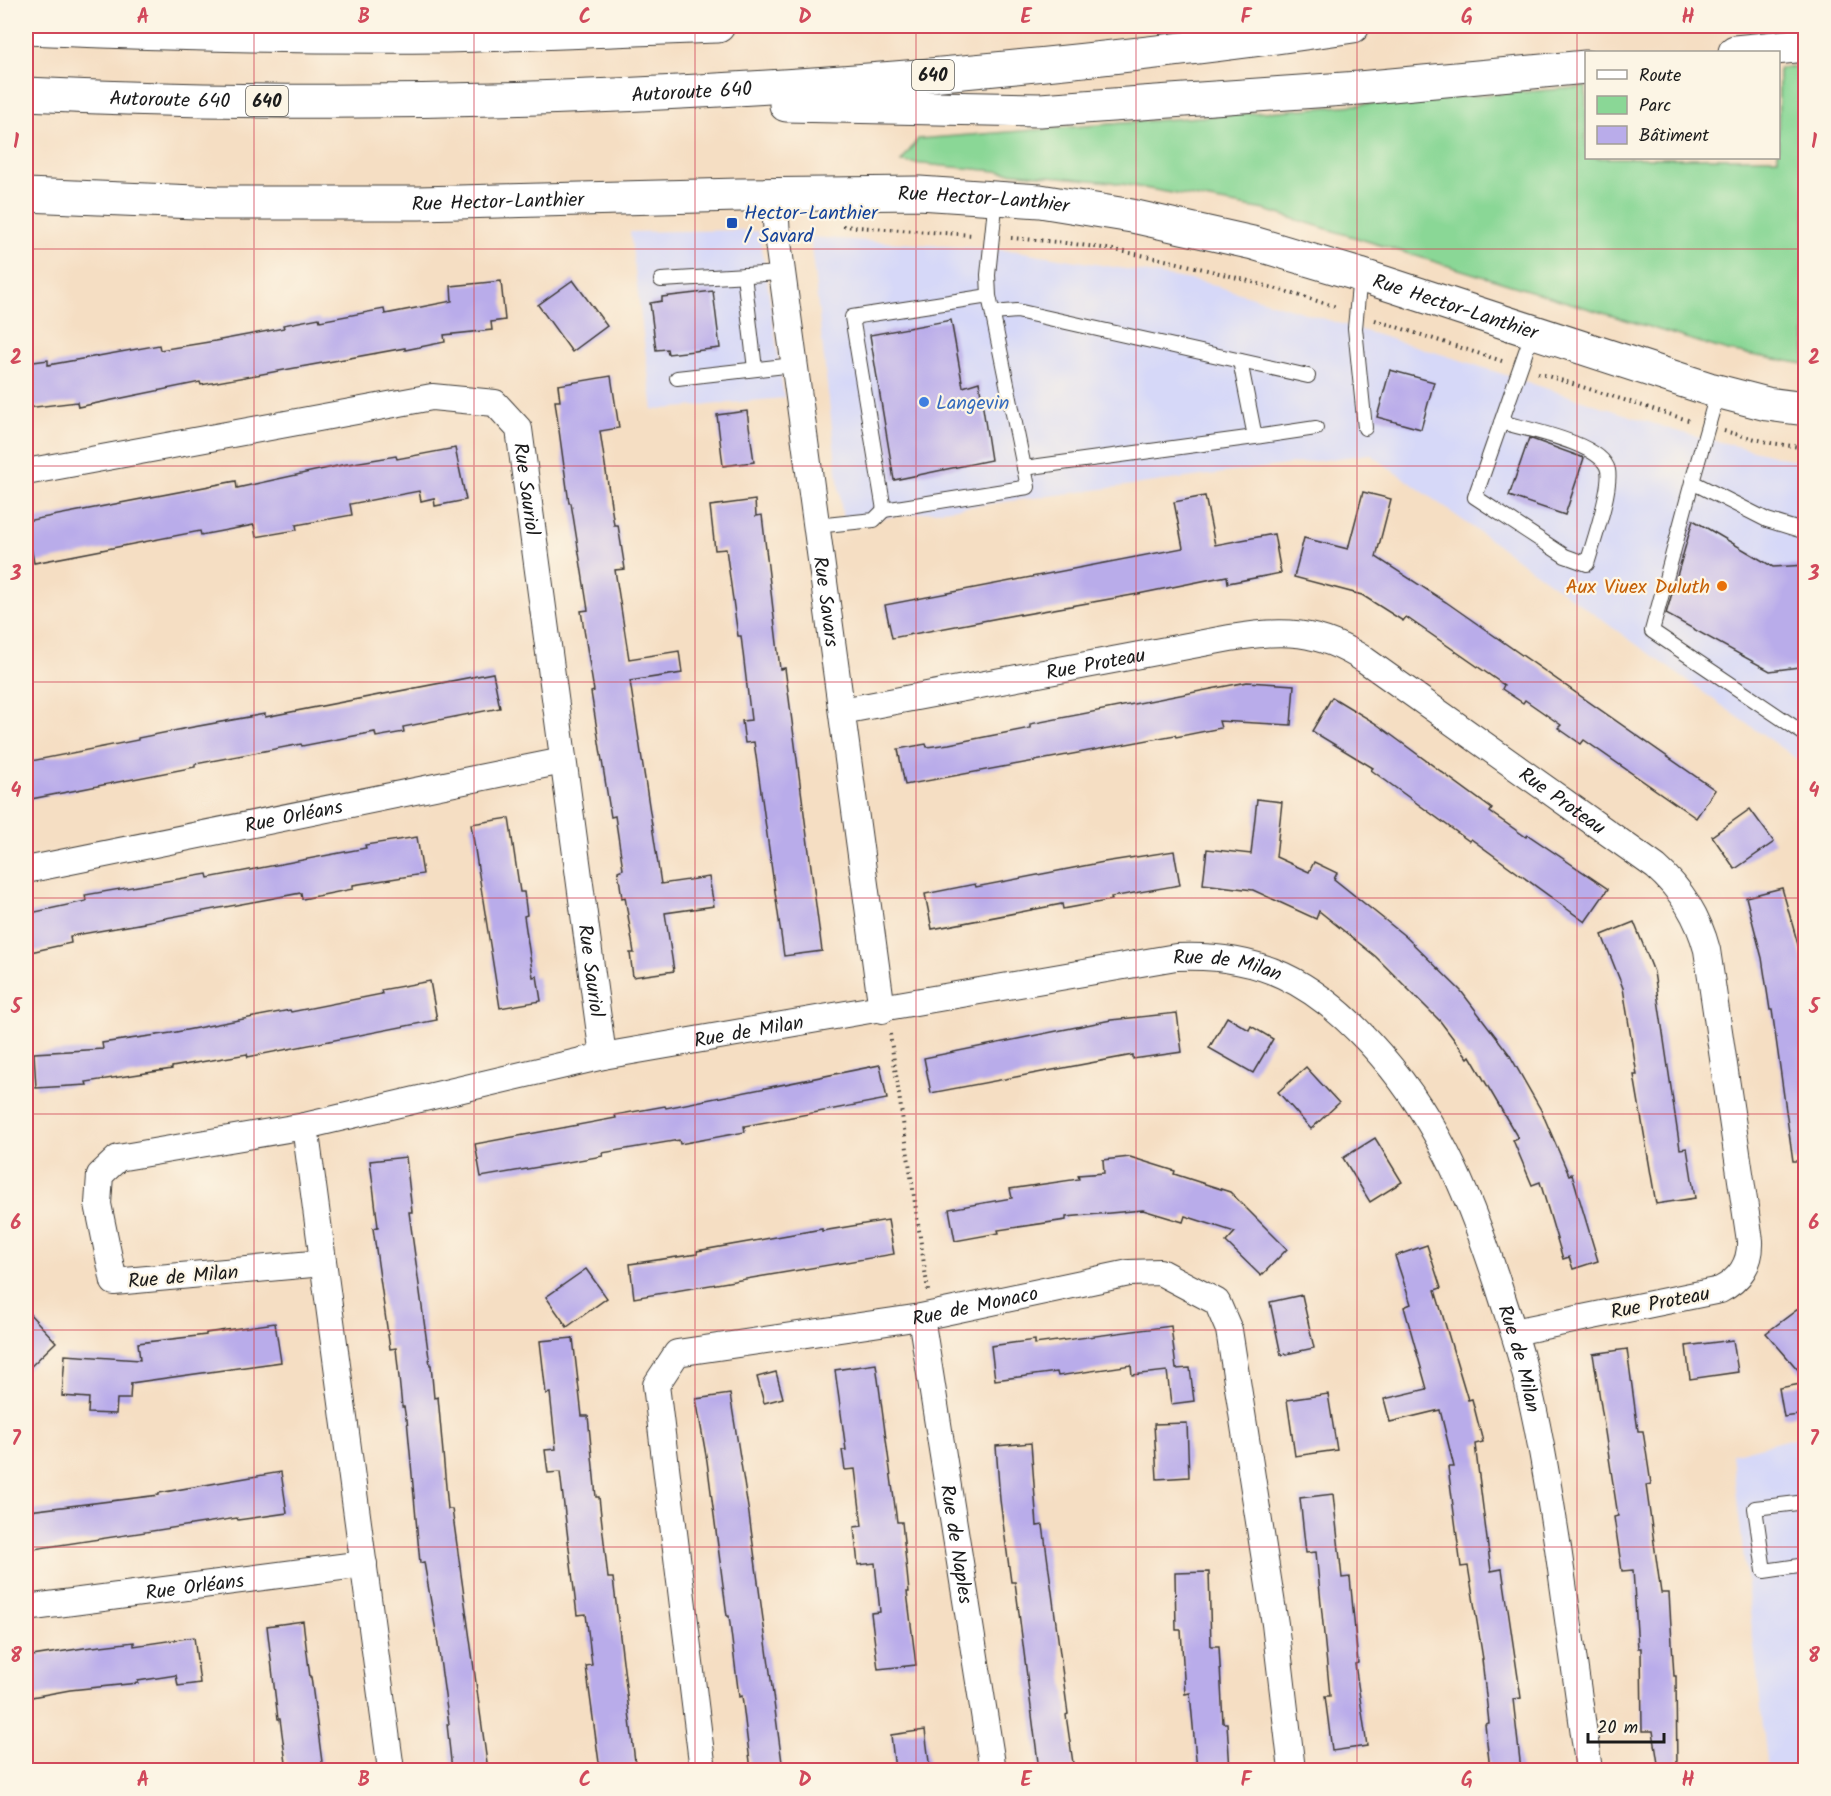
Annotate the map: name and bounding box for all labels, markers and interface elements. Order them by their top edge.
text: A [137,2,149,34]
text: B [358,2,370,34]
text: C [579,2,591,34]
text: D [798,2,812,34]
text: E [1020,2,1032,34]
text: F [1241,2,1253,34]
text: G [1461,2,1473,34]
text: H [1681,2,1695,34]
legend [1585,51,1780,159]
road number: 640 [912,60,954,90]
text: Route [1639,62,1681,91]
street label: Autoroute 640 [631,74,753,112]
street label: Autoroute 640 [109,83,231,118]
road number: 640 [246,86,288,116]
text: Parc [1639,92,1671,121]
text: Bâtiment [1639,122,1710,151]
text: 1 [13,127,19,159]
text: 1 [1811,127,1817,159]
street label: Rue Hector-Lanthier [897,179,1073,224]
street label: Rue Hector-Lanthier [412,185,586,221]
place label: Hector-Lanthier / Savard [744,198,879,253]
marker: Hector-Lanthier / Savard [725,216,739,230]
street label: Rue Hector-Lanthier [1368,266,1543,350]
text: 2 [10,343,22,375]
text: 2 [1808,343,1820,375]
place label: Langevin [936,388,1009,420]
marker: Langevin [917,395,931,409]
street label: Rue Sauriol [503,441,547,538]
street label: Rue Savars [803,554,847,650]
text: 3 [10,559,22,591]
text: 3 [1808,559,1820,591]
place label: Aux Viuex Duluth [1566,572,1710,604]
marker: Aux Viuex Duluth [1715,579,1729,593]
street label: Rue Proteau [1043,640,1149,690]
street label: Rue Proteau [1511,760,1612,845]
text: 4 [11,776,22,808]
text: 4 [1809,776,1820,808]
street label: Rue Orléans [242,792,346,843]
street label: Rue Sauriol [568,923,612,1019]
street label: Rue de Milan [1172,943,1287,991]
text: 5 [10,992,23,1024]
text: 5 [1808,992,1821,1024]
street label: Rue de Milan [692,1008,806,1058]
text: 6 [11,1208,22,1240]
text: 6 [1809,1208,1820,1240]
street label: Rue de Milan [127,1257,240,1299]
street label: Rue de Monaco [910,1279,1041,1336]
street label: Rue Proteau [1608,1279,1713,1329]
street label: Rue de Milan [1488,1301,1548,1416]
text: 7 [11,1424,21,1456]
text: 7 [1809,1424,1819,1456]
street label: Rue de Naples [930,1483,980,1607]
street label: Rue Orléans [143,1566,247,1610]
text: 8 [10,1641,22,1673]
text: 8 [1808,1641,1820,1673]
scale bar [1588,1706,1664,1744]
text: 20 m [1597,1714,1638,1743]
text: A [137,1765,149,1796]
text: B [358,1765,370,1796]
text: C [579,1765,591,1796]
text: D [798,1765,812,1796]
text: E [1020,1765,1032,1796]
text: F [1241,1765,1253,1796]
text: G [1461,1765,1473,1796]
text: H [1681,1765,1695,1796]

